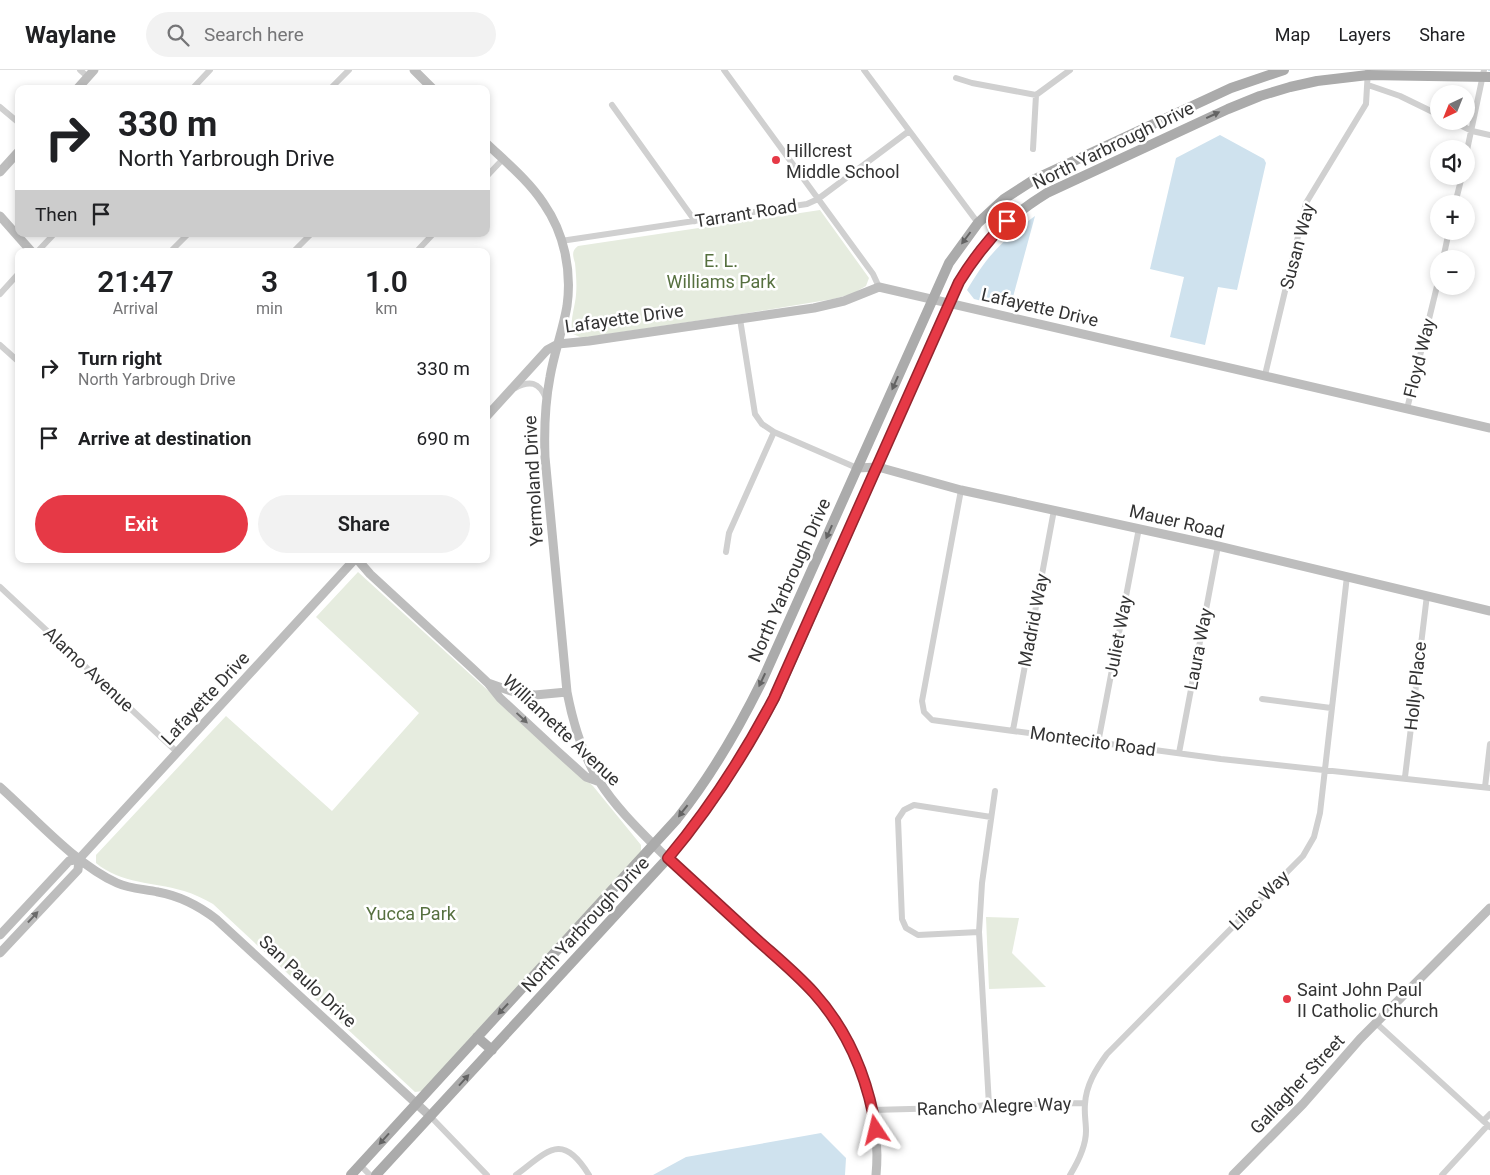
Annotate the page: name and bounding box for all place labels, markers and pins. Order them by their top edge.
place label: Hillcrest Middle School [786,140,900,182]
marker: Hillcrest Middle School [770,154,782,166]
pin [986,200,1028,242]
place label: Saint John Paul II Catholic Church [1297,979,1438,1021]
marker: Saint John Paul II Catholic Church [1281,993,1293,1005]

